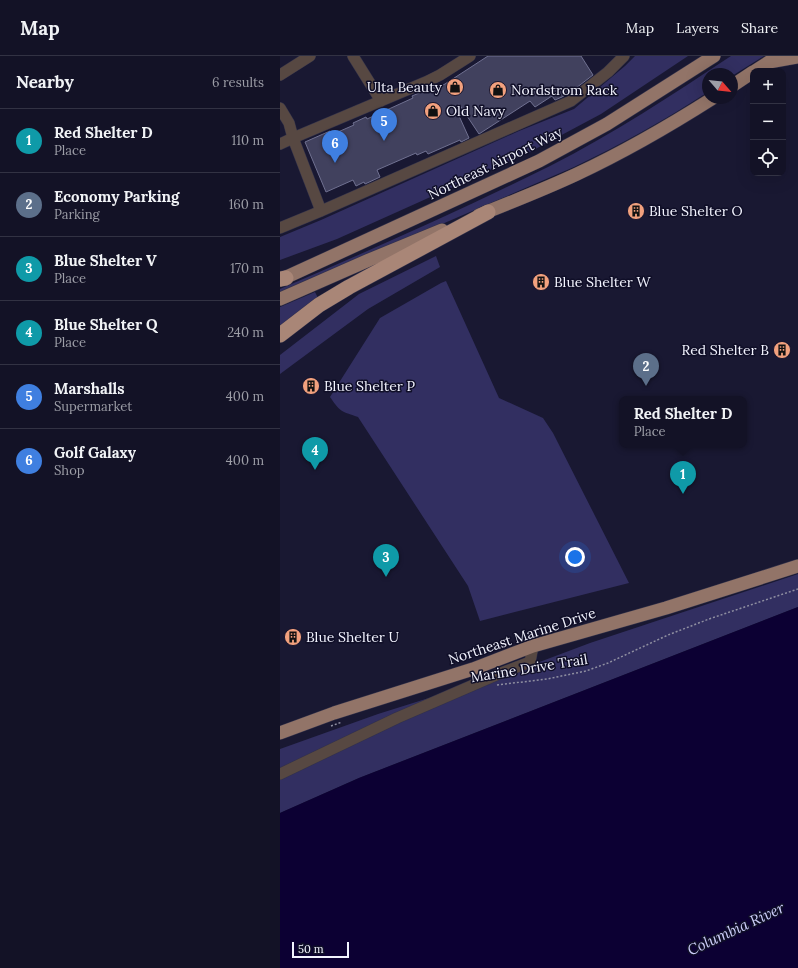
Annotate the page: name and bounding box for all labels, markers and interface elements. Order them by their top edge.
text: Map [20,16,60,40]
text: Map [626,19,654,37]
text: Layers [676,19,719,37]
text: Share [741,19,778,37]
north arrow [702,68,738,104]
map controls [750,68,786,176]
button: + [750,68,786,104]
text: Nearby [16,71,74,93]
text: 6 results [212,74,264,91]
shop icon: Ulta Beauty [445,77,465,97]
place label: Ulta Beauty [367,78,443,96]
shop icon: Nordstrom Rack [488,80,508,100]
place label: Nordstrom Rack [511,81,618,99]
shop icon: Old Navy [423,101,443,121]
place label: Old Navy [446,102,506,120]
button: − [750,104,786,140]
pin: 5 [371,108,397,141]
street label: Northeast Airport Way [425,122,566,203]
text: Red Shelter D [54,123,153,142]
pin: 6 [322,130,348,163]
text: 1 [26,132,32,149]
text: 110 m [231,132,264,149]
button: locate [750,140,786,176]
text: Place [54,142,86,159]
text: Economy Parking [54,187,179,206]
text: 2 [26,196,32,213]
text: 160 m [229,196,264,213]
building icon: Blue Shelter O [626,201,646,221]
place label: Blue Shelter O [649,202,743,220]
text: Parking [54,206,100,223]
text: Blue Shelter V [54,251,157,270]
text: 3 [25,260,33,277]
text: 170 m [230,260,264,277]
text: Place [54,270,86,287]
building icon: Blue Shelter W [531,272,551,292]
place label: Blue Shelter W [554,273,651,291]
text: Blue Shelter Q [54,315,158,334]
text: 4 [25,324,33,341]
text: 240 m [227,324,264,341]
text: Place [54,334,86,351]
building icon: Red Shelter B [772,340,792,360]
place label: Red Shelter B [682,341,769,359]
pin: 2 [633,353,659,386]
building icon: Blue Shelter P [301,376,321,396]
place label: Blue Shelter P [324,377,415,395]
text: Marshalls [54,379,125,398]
text: 5 [25,388,33,405]
text: 400 m [226,388,264,405]
popup [619,396,747,448]
text: Supermarket [54,398,132,415]
text: Red Shelter D [634,404,732,423]
text: Place [634,423,666,440]
pin: 4 [302,437,328,470]
text: Golf Galaxy [54,443,136,462]
text: 6 [25,452,33,469]
text: 400 m [226,452,264,469]
pin: 1 [670,461,696,494]
text: Shop [54,462,85,479]
pin: 3 [373,544,399,577]
your location [565,547,585,567]
street label: Northeast Marine Drive [446,604,598,668]
building icon: Blue Shelter U [283,627,303,647]
place label: Blue Shelter U [306,628,399,646]
street label: Marine Drive Trail [469,650,589,686]
water label: Columbia River [684,898,788,959]
scale bar [292,940,349,959]
text: 50 m [298,942,324,956]

